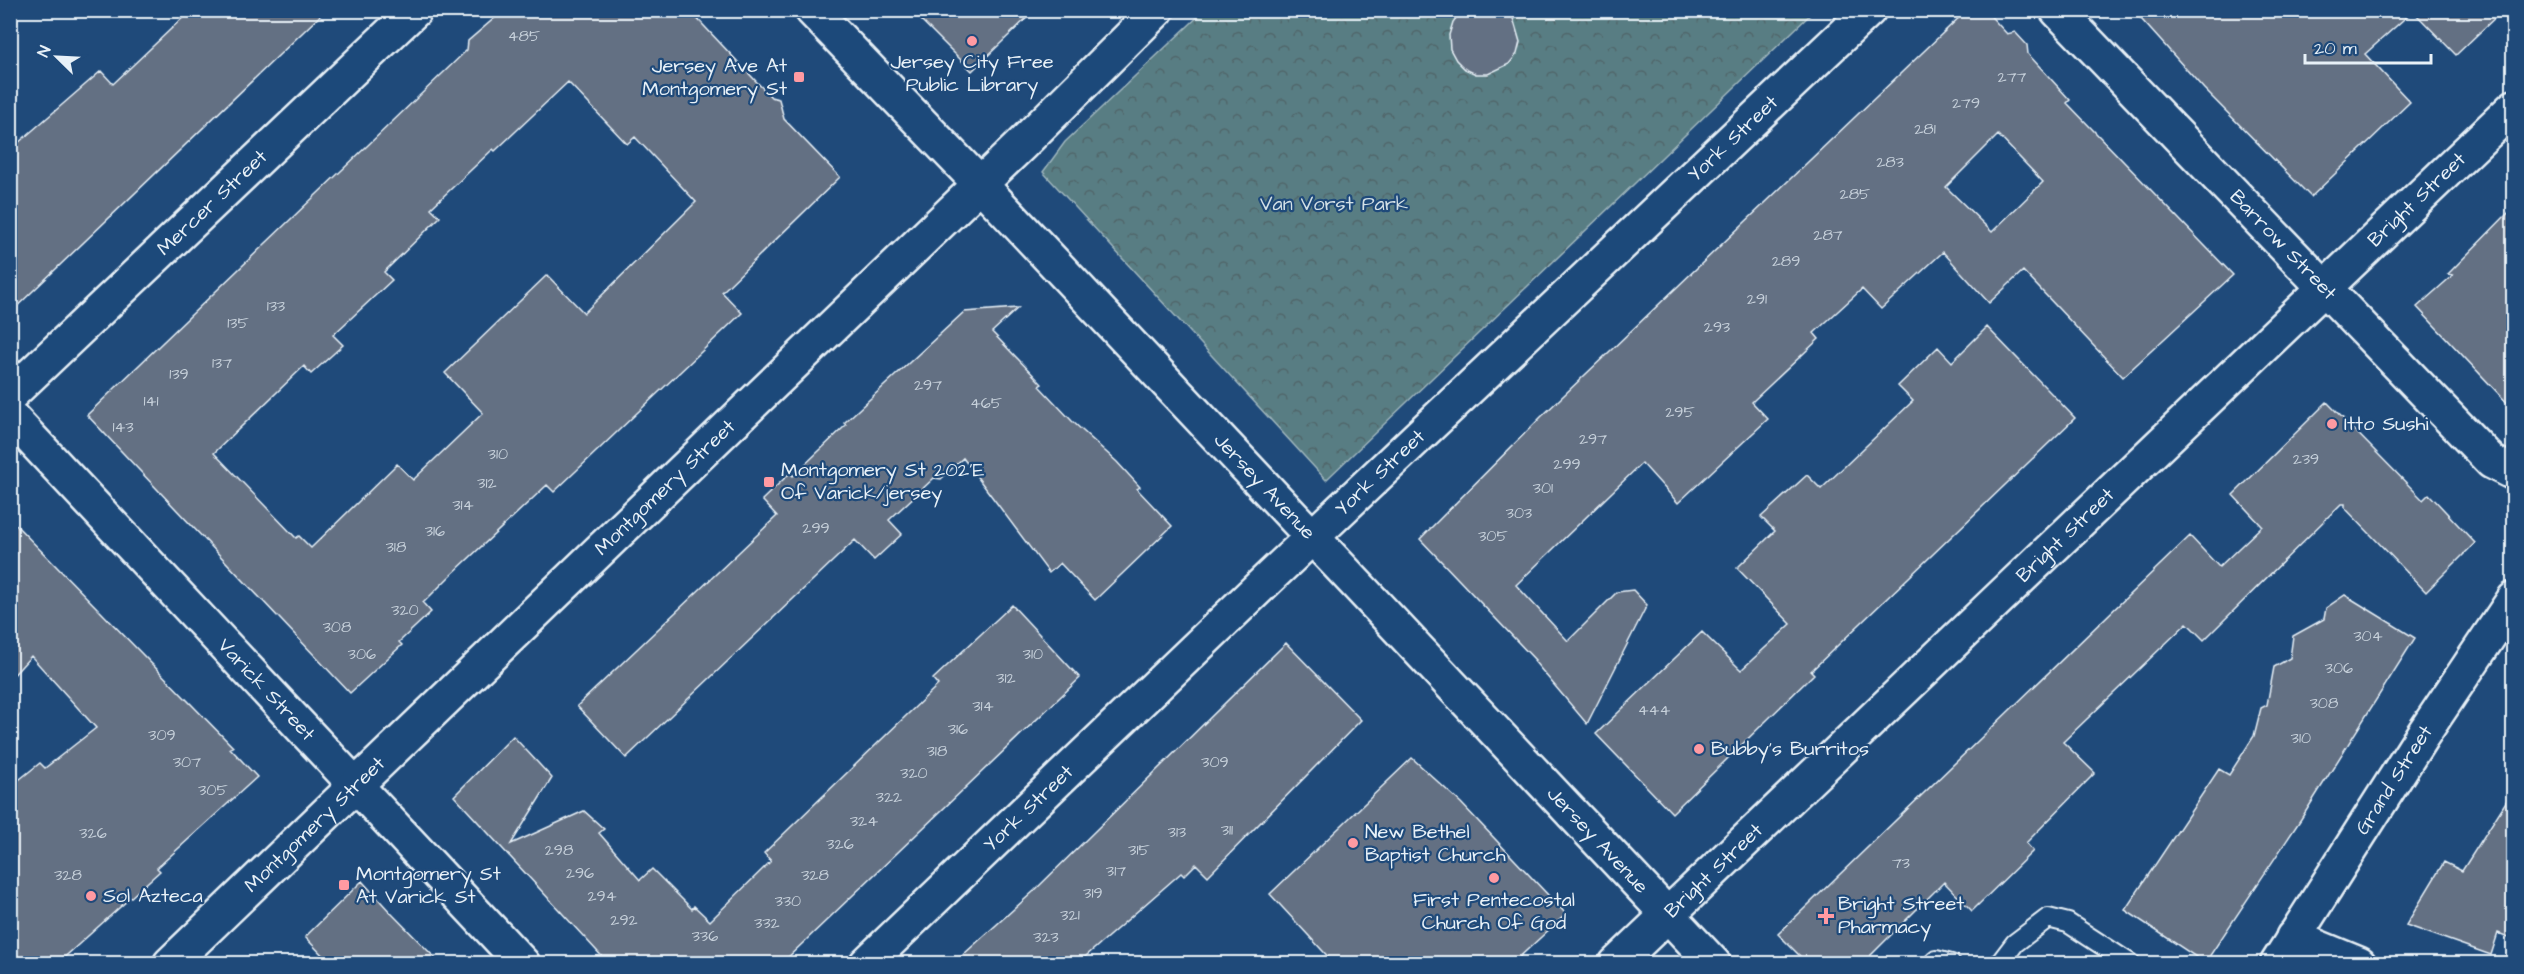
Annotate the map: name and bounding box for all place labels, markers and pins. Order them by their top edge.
marker: Jersey City Free Public Library [965,34,979,48]
place label: Jersey City Free Public Library [890,48,1054,100]
place label: Jersey Ave At Montgomery St [642,52,787,104]
marker: Jersey Ave At Montgomery St [792,70,806,84]
place label: Itto Sushi [2344,410,2428,438]
marker: Itto Sushi [2325,417,2339,431]
place label: Montgomery St 202'E Of Varick/jersey [781,456,985,508]
marker: Montgomery St 202'E Of Varick/jersey [762,475,776,489]
place label: Bubby’s Burritos [1711,735,1869,764]
marker: Bubby’s Burritos [1692,742,1706,756]
place label: New Bethel Baptist Church [1365,818,1506,869]
marker: New Bethel Baptist Church [1346,836,1360,850]
place label: Montgomery St At Varick St [356,860,501,911]
marker: First Pentecostal Church Of God [1487,871,1501,885]
marker: Montgomery St At Varick St [337,878,351,892]
place label: Sol Azteca [103,882,203,910]
place label: First Pentecostal Church Of God [1413,886,1575,937]
marker: Sol Azteca [84,889,98,903]
place label: Bright Street Pharmacy [1838,890,1964,942]
marker: Bright Street Pharmacy [1819,909,1833,923]

